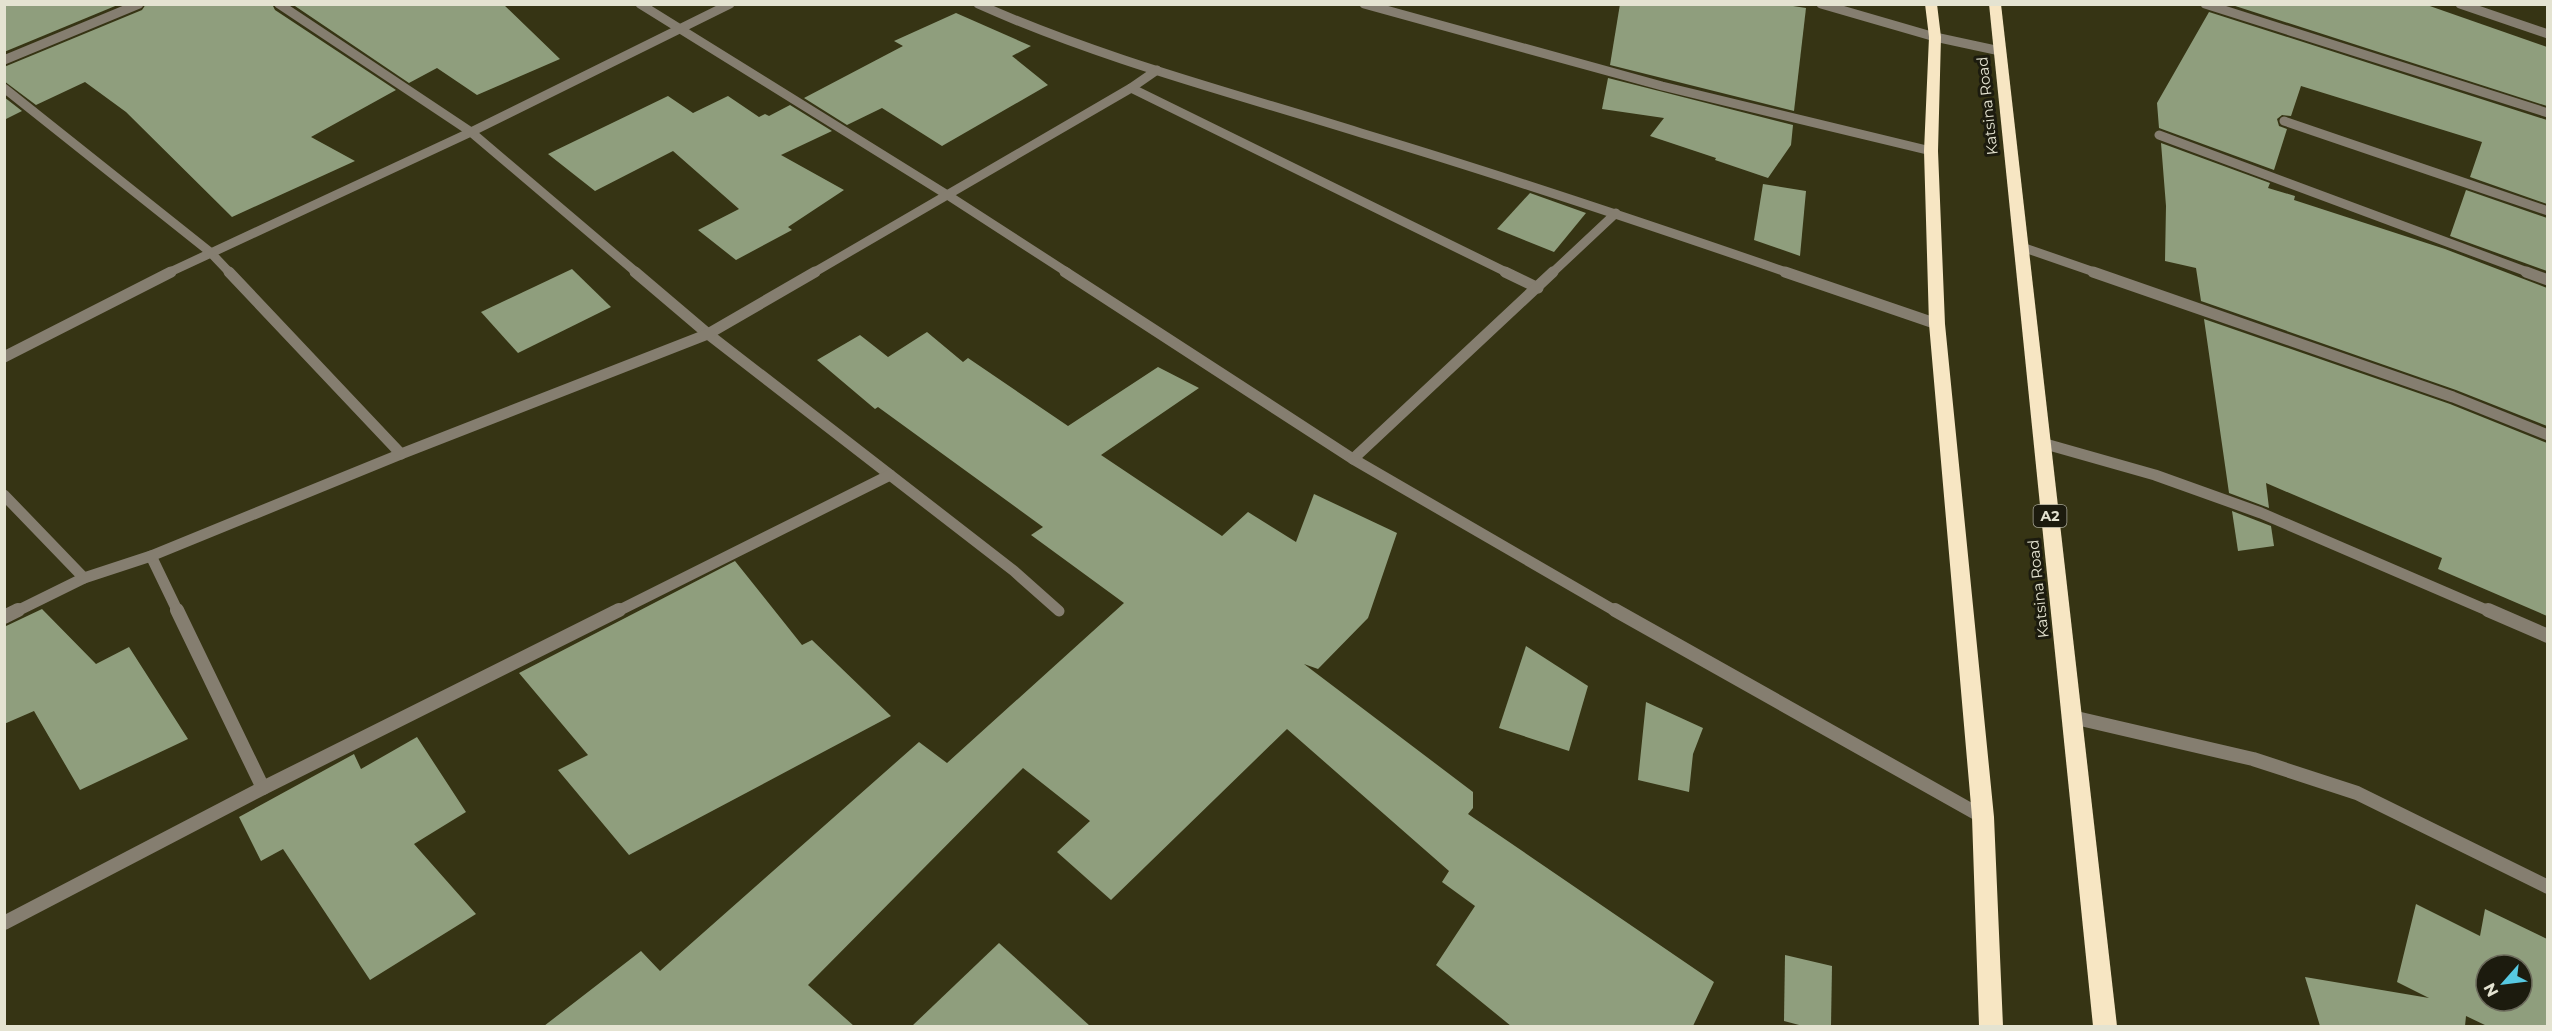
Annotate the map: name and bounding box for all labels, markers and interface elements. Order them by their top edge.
street label: Katsina Road [1972,56,2002,156]
road number: A2 [2034,505,2066,527]
street label: Katsina Road [2023,539,2053,639]
north arrow [2474,953,2534,1013]
text: N [2480,980,2503,1000]

